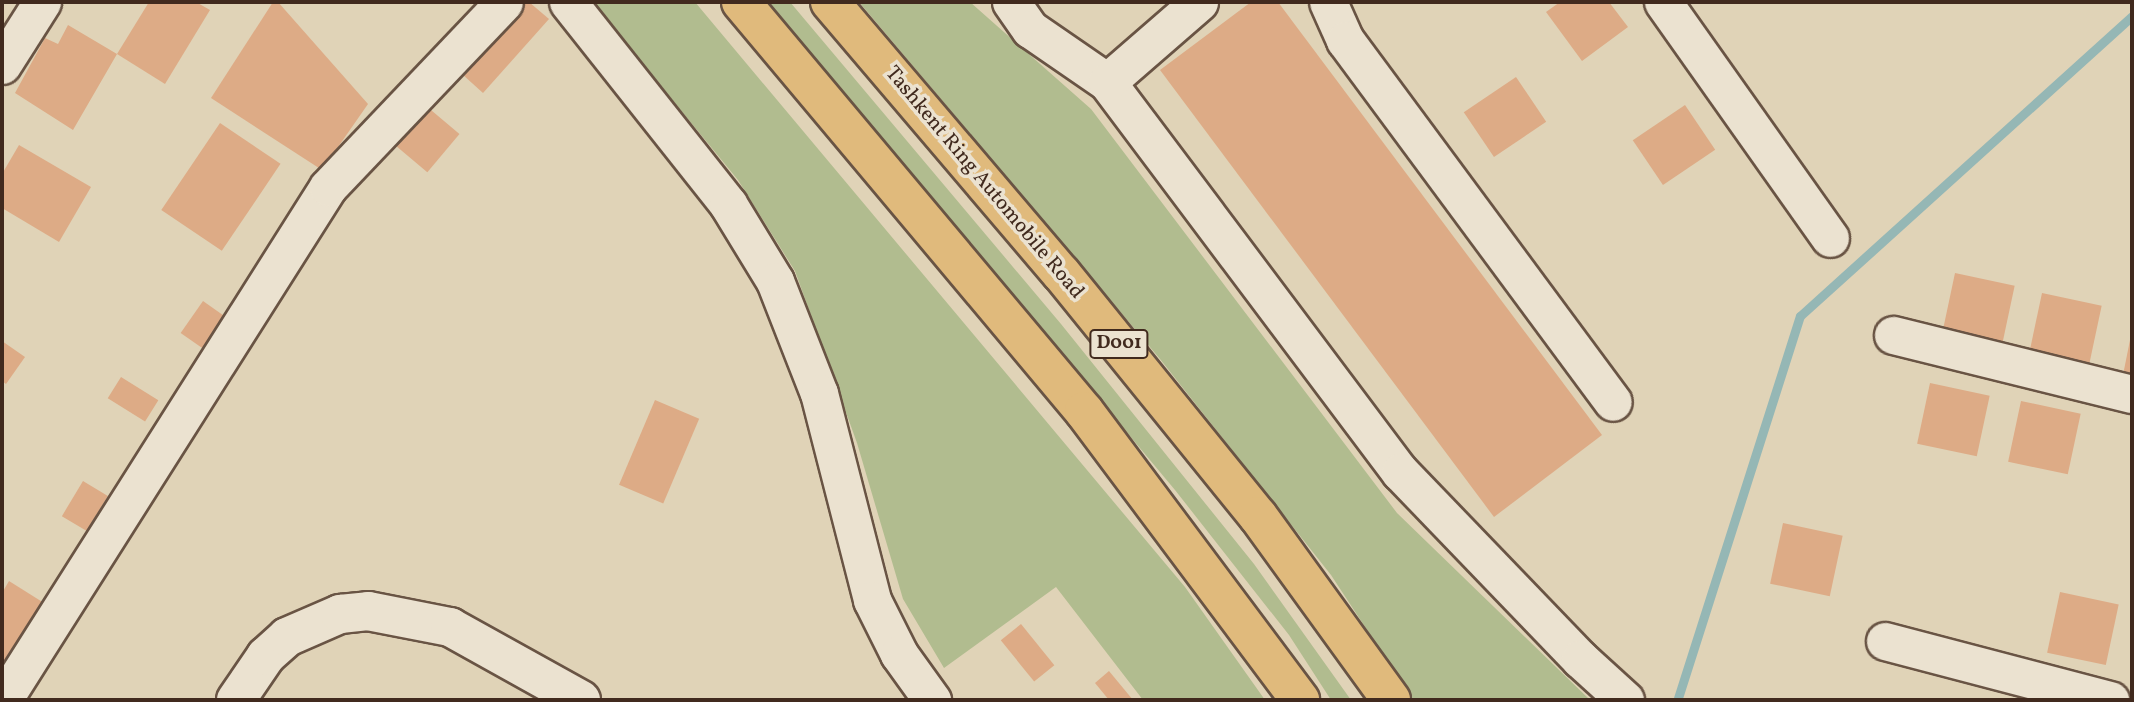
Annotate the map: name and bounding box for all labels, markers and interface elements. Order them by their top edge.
street label: Tashkent Ring Automobile Road [879,61,1089,305]
road number: D001 [1089,328,1149,360]

